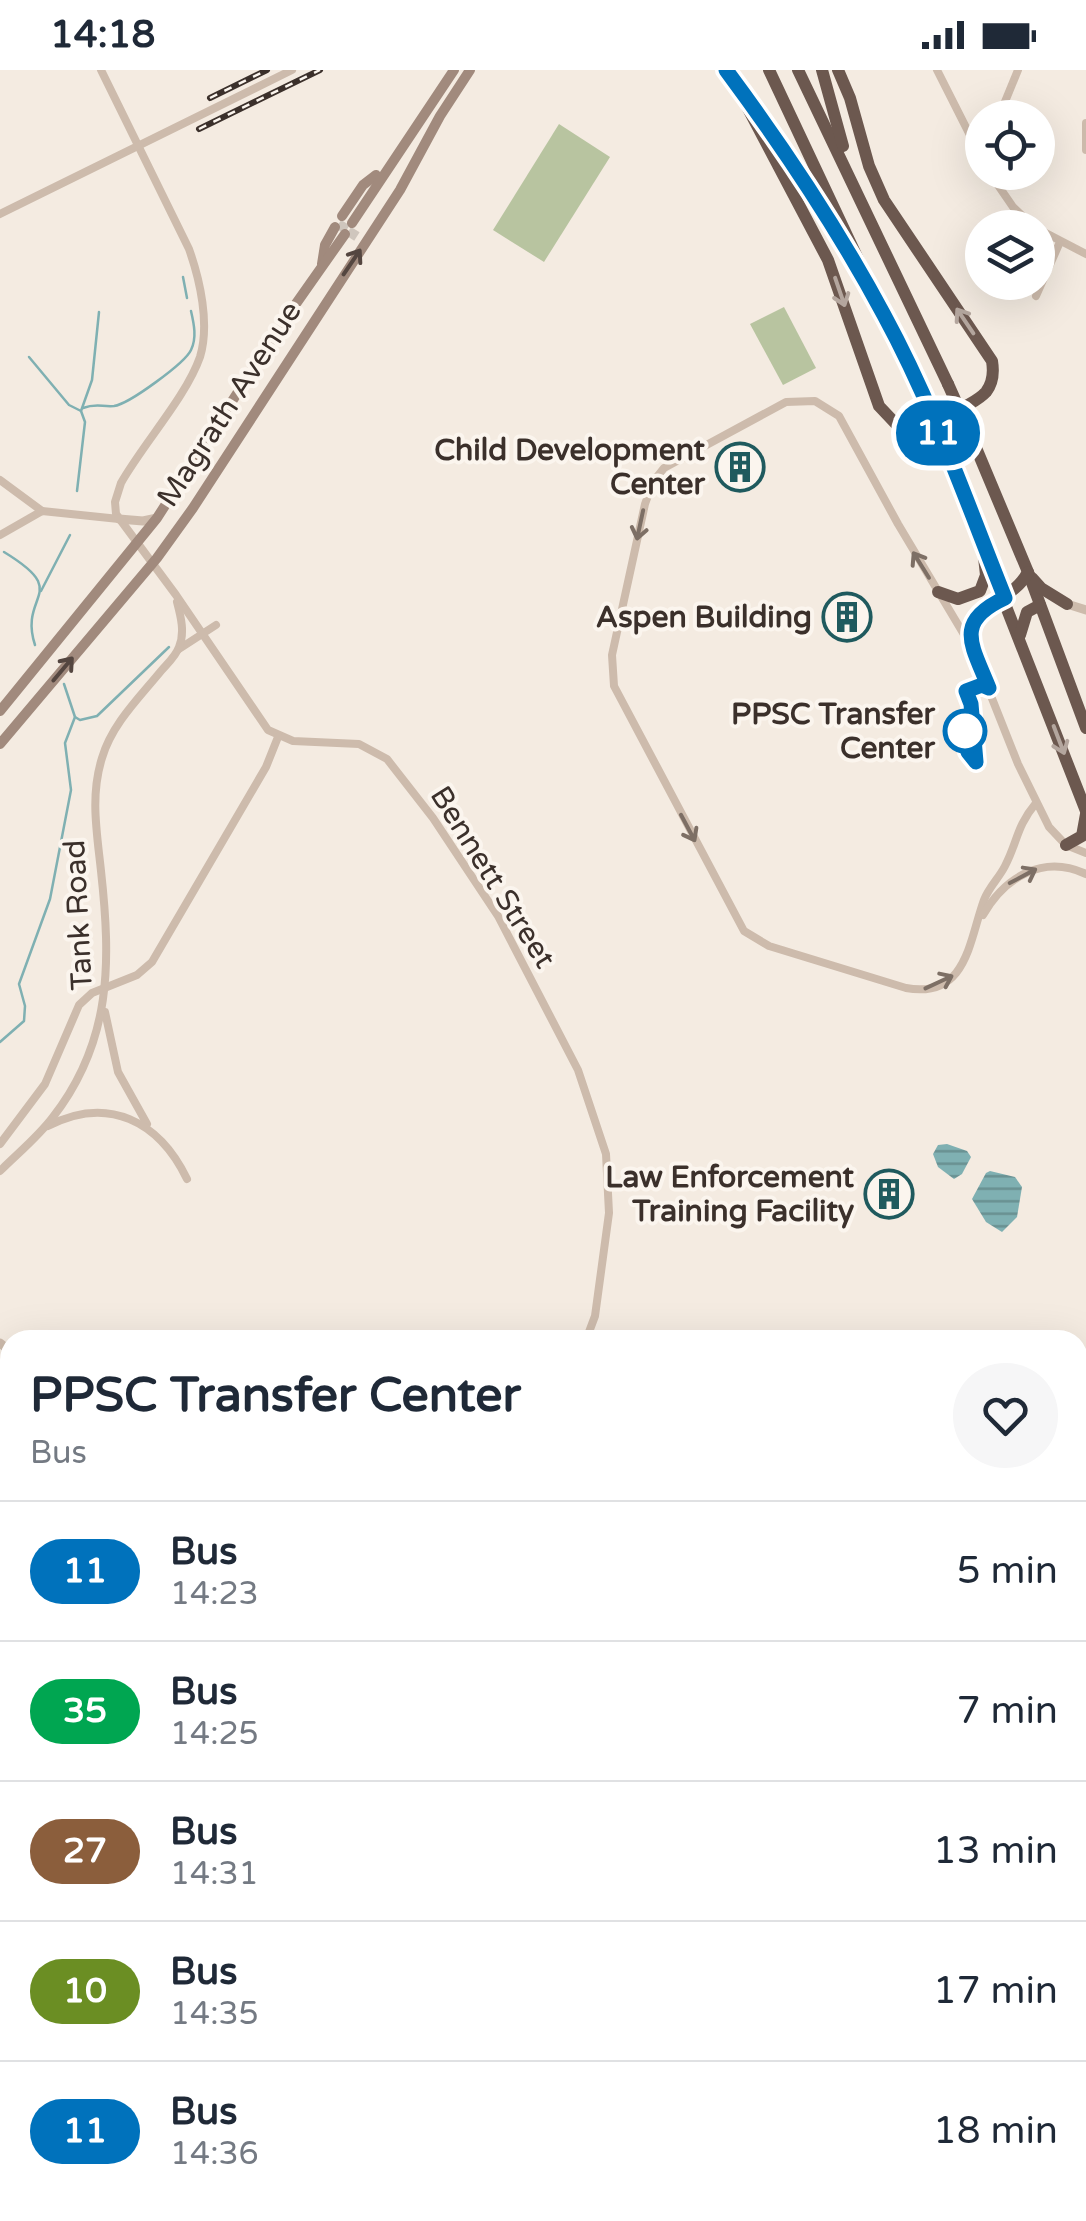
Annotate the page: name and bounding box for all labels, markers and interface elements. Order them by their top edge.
text: 14:18 [50,12,155,58]
map controls [965,100,1055,300]
button: locate [965,100,1055,190]
button: layers [965,210,1055,300]
one-way arrow [341,249,362,277]
one-way arrow [832,275,850,306]
street label: Magrath Avenue [149,295,310,514]
one-way arrow [955,307,976,335]
line badge: 11 [893,400,983,466]
text: 11 [916,412,960,454]
place label: Child Development Center [434,432,706,503]
building icon: Child Development Center [714,441,766,493]
one-way arrow [630,508,648,540]
one-way arrow [911,551,932,580]
building icon: Aspen Building [821,591,873,643]
place label: Aspen Building [596,599,812,636]
one-way arrow [51,657,74,682]
place label: PPSC Transfer Center [731,696,936,767]
marker: PPSC Transfer Center [944,710,986,752]
one-way arrow [1051,723,1069,754]
street label: Bennett Street [422,779,563,975]
one-way arrow [679,813,698,843]
street label: Tank Road [56,839,101,991]
one-way arrow [1007,866,1037,885]
one-way arrow [924,972,953,991]
place label: Law Enforcement Training Facility [605,1159,855,1230]
building icon: Law Enforcement Training Facility [863,1168,915,1220]
button: heart [953,1363,1058,1468]
text: PPSC Transfer Center [30,1367,521,1425]
text: Bus [30,1434,87,1472]
text: Bus [170,1529,237,1575]
text: 5 min [957,1548,1058,1594]
text: 11 [63,1550,107,1592]
text: 14:23 [170,1575,259,1613]
text: Bus [170,1669,237,1715]
text: 7 min [957,1688,1058,1734]
text: 35 [63,1690,107,1732]
text: 14:25 [170,1715,259,1753]
text: Bus [170,1809,237,1855]
text: 13 min [933,1828,1058,1874]
text: 27 [63,1830,107,1872]
text: 14:31 [170,1855,259,1893]
text: Bus [170,1949,237,1995]
text: 17 min [933,1968,1058,2014]
text: 10 [63,1970,107,2012]
text: 14:35 [170,1995,259,2033]
text: Bus [170,2089,237,2135]
text: 18 min [933,2108,1058,2154]
text: 11 [63,2110,107,2152]
text: 14:36 [170,2135,259,2173]

